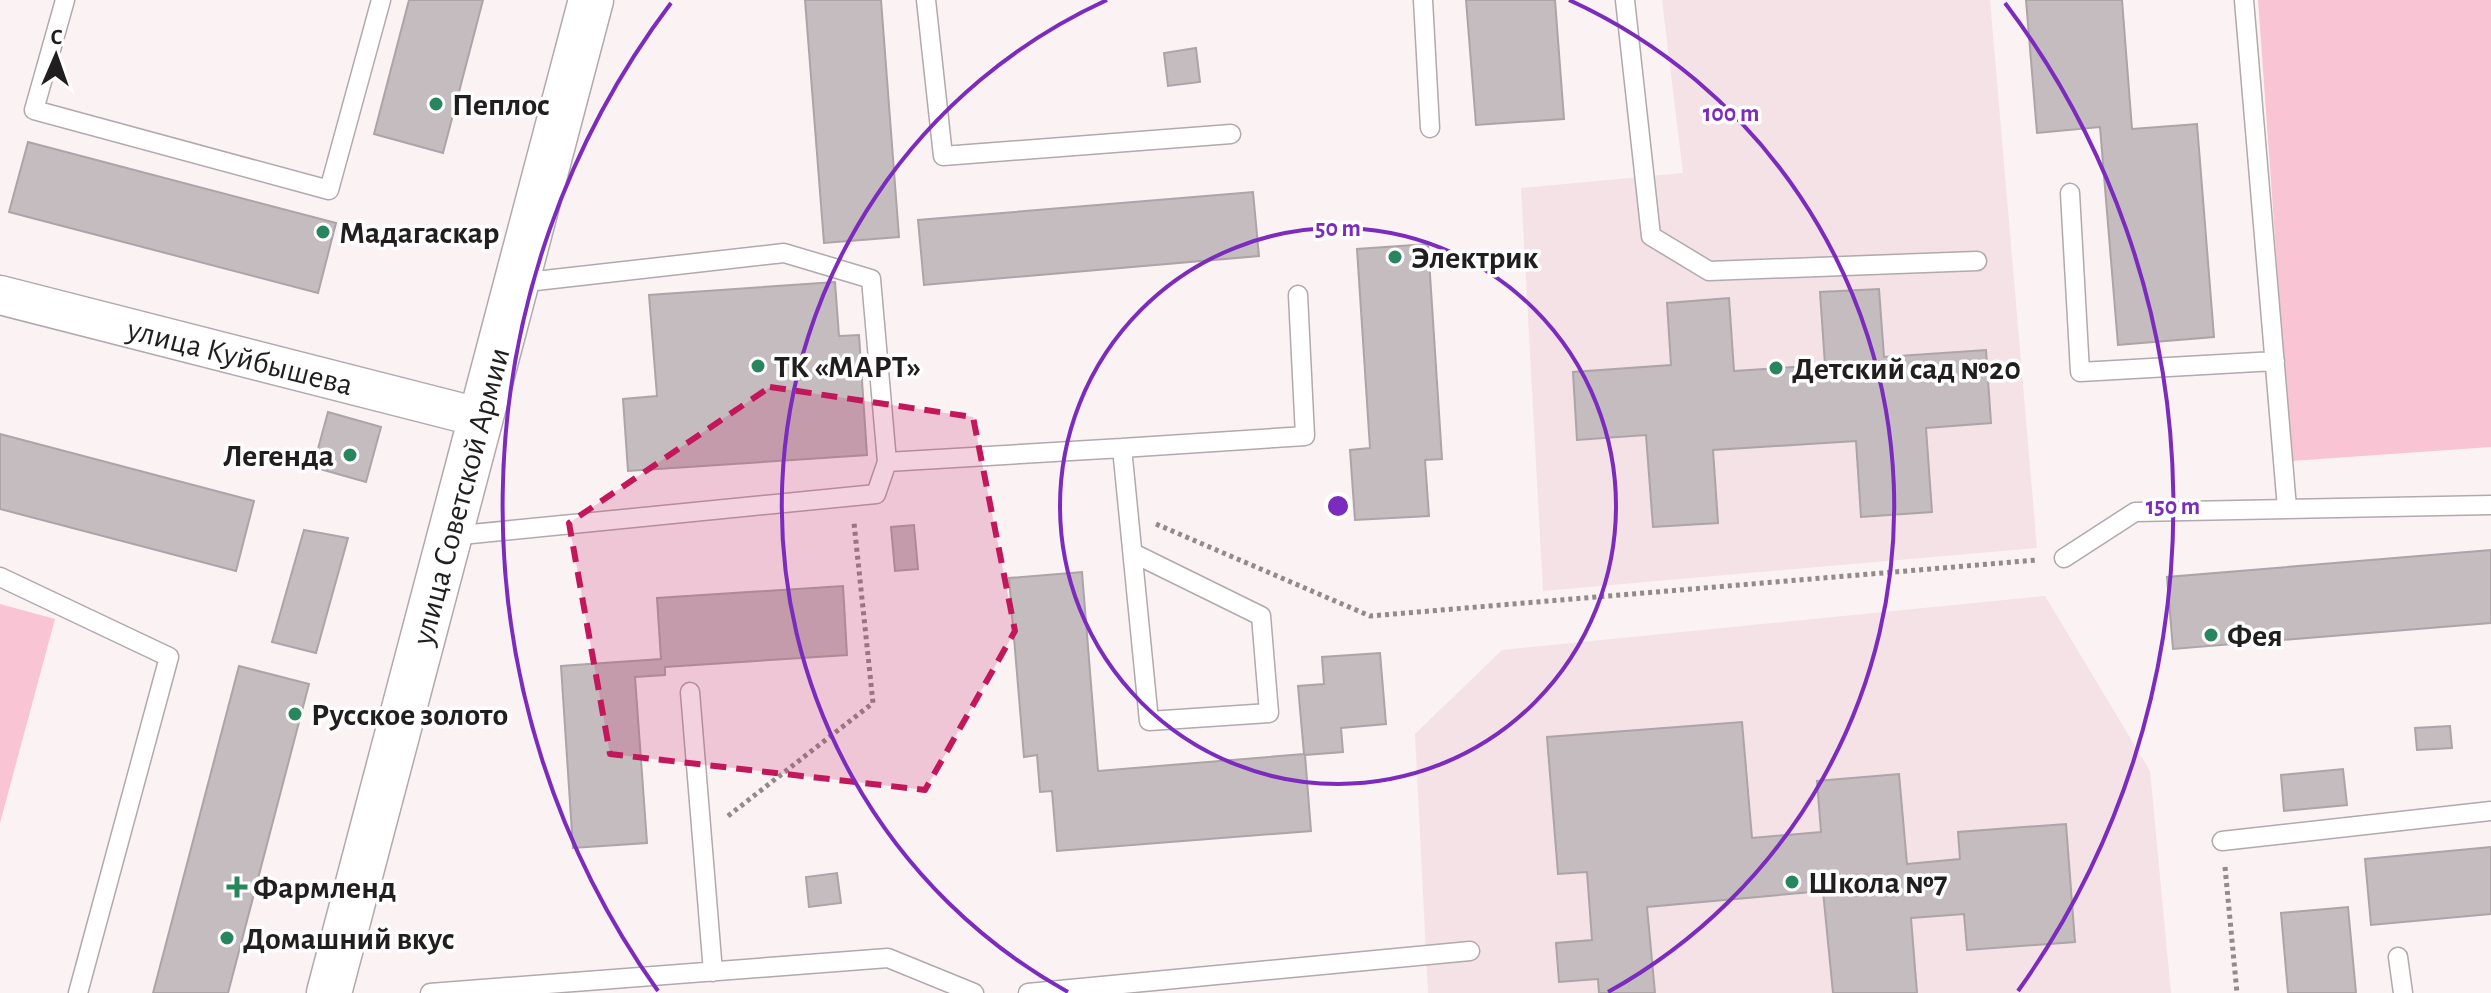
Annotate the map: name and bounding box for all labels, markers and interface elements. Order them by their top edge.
north arrow [16,16,96,96]
text: С [50,26,63,48]
place label: Пеплос [452,89,550,121]
marker: Пеплос [427,95,445,113]
text: 100 m [1703,102,1759,126]
place label: Мадагаскар [339,217,499,249]
text: 50 m [1315,217,1361,241]
marker: Мадагаскар [314,223,332,241]
place label: Электрик [1411,242,1538,274]
marker: Электрик [1386,248,1404,266]
street label: улица Куйбышева [123,313,356,401]
street label: улица Советской Армии [406,344,516,649]
place label: ТК «МАРТ» [774,351,921,383]
place label: Детский сад №20 [1792,353,2021,385]
marker: ТК «МАРТ» [749,357,767,375]
marker: Детский сад №20 [1767,359,1785,377]
place label: Легенда [223,440,334,472]
marker: Легенда [341,446,359,464]
centre of rings [1324,492,1352,520]
text: 150 m [2146,495,2200,519]
place label: Фея [2227,620,2283,652]
marker: Фея [2202,626,2220,644]
place label: Русское золото [311,699,508,731]
marker: Русское золото [286,705,304,723]
place label: Школа №7 [1808,867,1948,899]
place label: Фармленд [253,872,396,904]
marker: Школа №7 [1783,873,1801,891]
marker: Фармленд [228,878,246,896]
place label: Домашний вкус [243,923,455,955]
marker: Домашний вкус [218,929,236,947]

